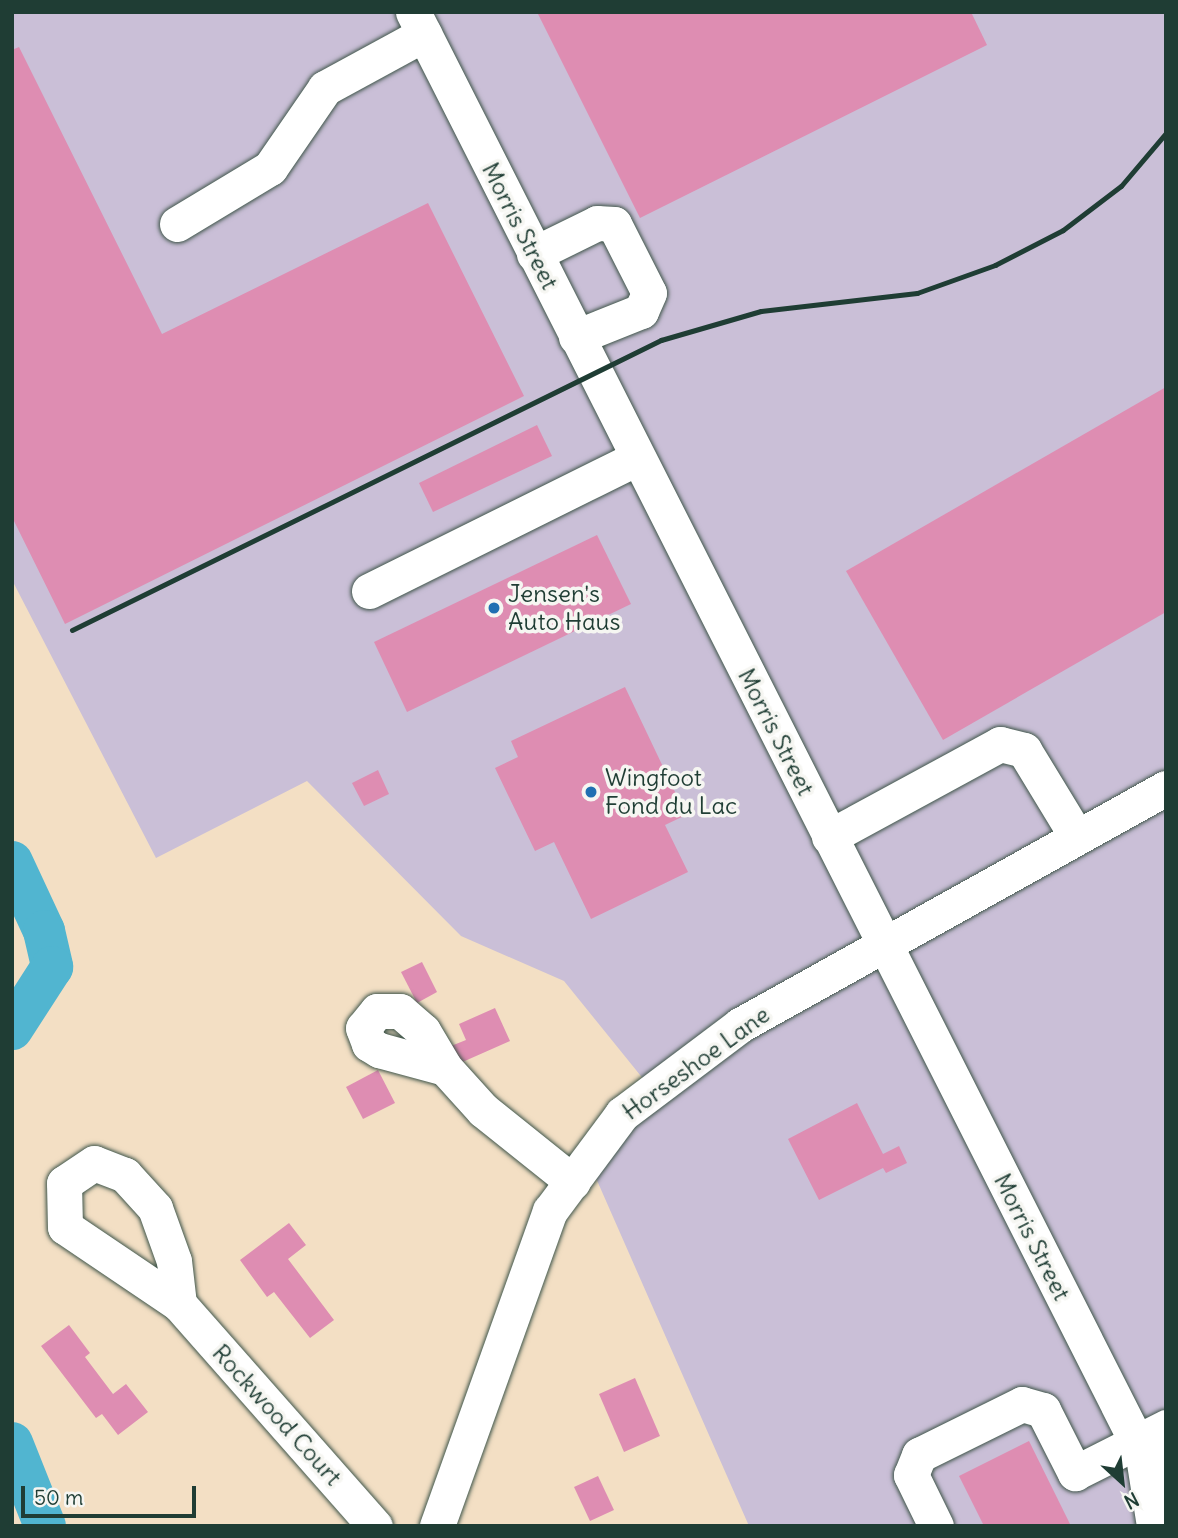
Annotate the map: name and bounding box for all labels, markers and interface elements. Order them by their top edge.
street label: Morris Street [476,158,564,294]
place label: Jensen's Auto Haus [508,580,620,636]
marker: Jensen's Auto Haus [486,600,502,616]
street label: Morris Street [732,664,820,800]
place label: Wingfoot Fond du Lac [605,764,737,820]
marker: Wingfoot Fond du Lac [583,784,599,800]
street label: Horseshoe Lane [617,1000,775,1126]
street label: Morris Street [988,1169,1076,1305]
street label: Rockwood Court [206,1339,348,1491]
north arrow [1087,1447,1157,1517]
scale bar [24,1472,200,1516]
text: 50 m [34,1484,83,1511]
text: N [1120,1487,1143,1514]

